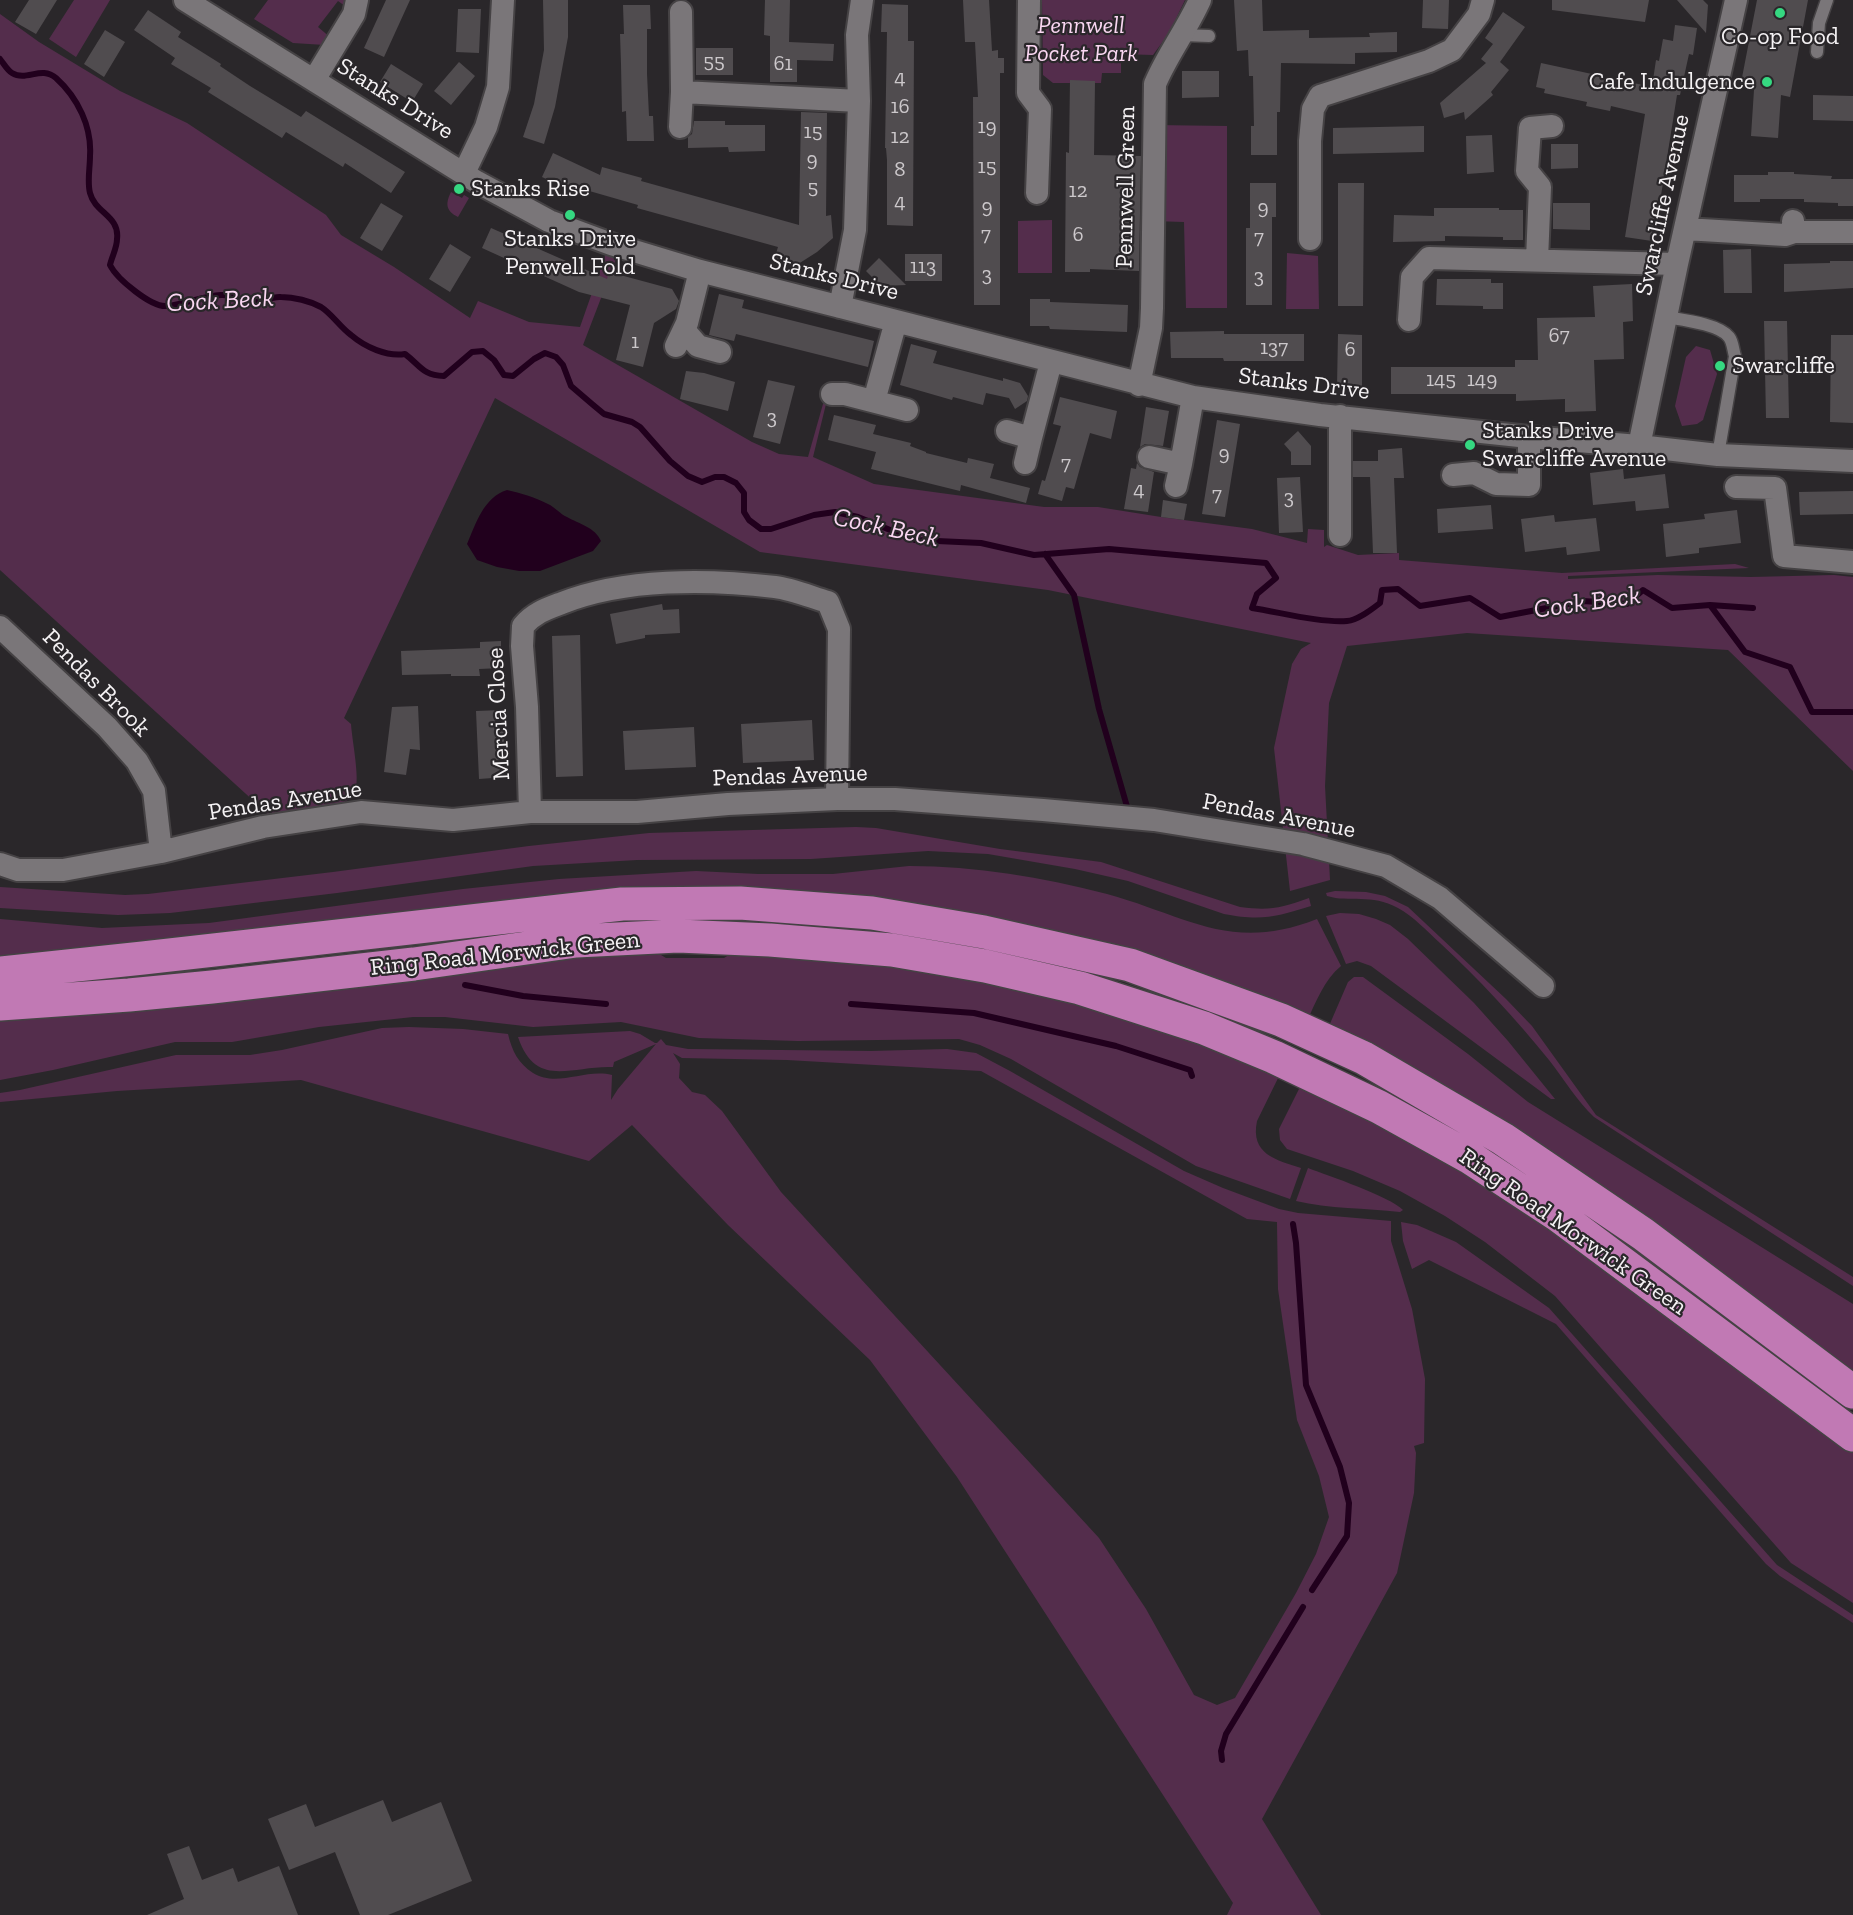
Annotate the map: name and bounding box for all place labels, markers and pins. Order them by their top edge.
marker: Co-op Food [1773,6,1787,20]
place label: Co-op Food [1721,23,1839,51]
place label: Cafe Indulgence [1589,68,1755,96]
marker: Cafe Indulgence [1760,75,1774,89]
place label: Stanks Rise [471,175,590,203]
marker: Stanks Rise [452,182,466,196]
marker: Stanks Drive Penwell Fold [563,208,577,222]
place label: Stanks Drive Penwell Fold [504,225,636,281]
place label: Swarcliffe [1732,352,1835,380]
marker: Swarcliffe [1713,359,1727,373]
place label: Stanks Drive Swarcliffe Avenue [1482,417,1666,473]
marker: Stanks Drive Swarcliffe Avenue [1463,438,1477,452]

